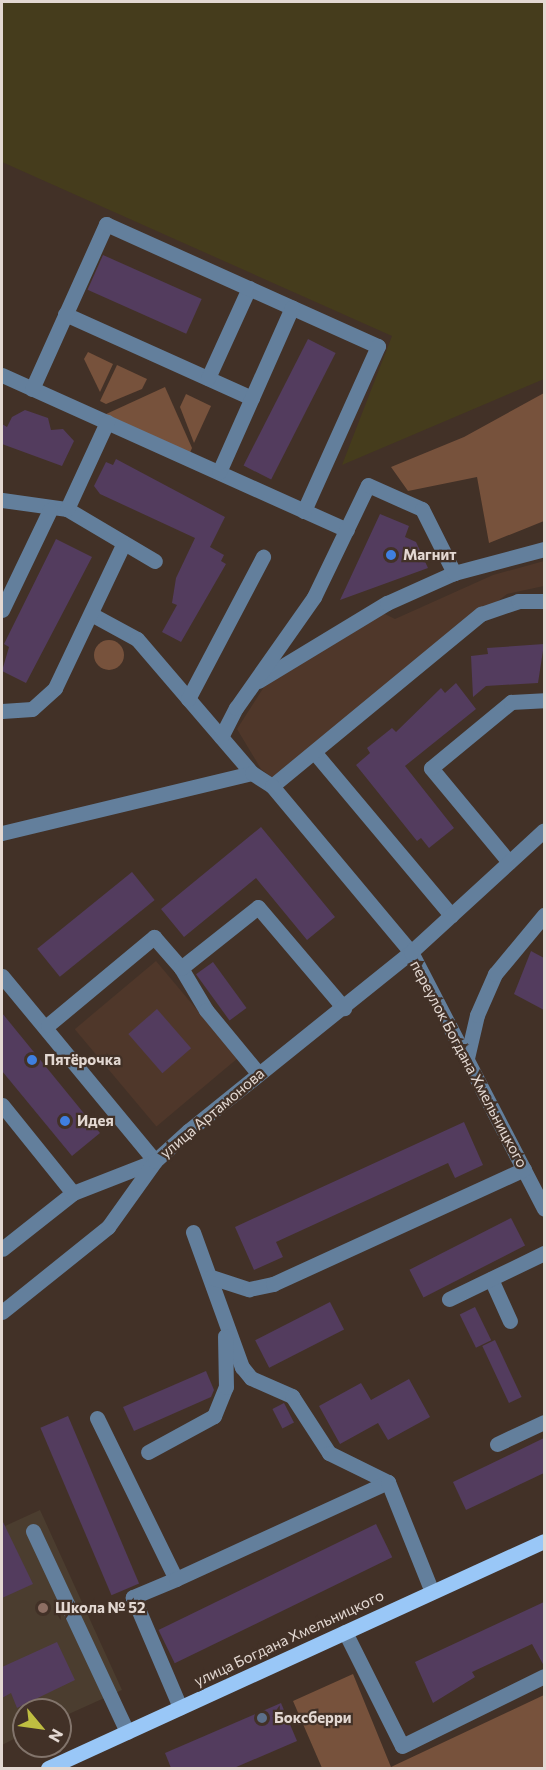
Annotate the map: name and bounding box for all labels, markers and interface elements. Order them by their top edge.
place label: Магнит [403,546,456,564]
marker: Магнит [384,548,398,562]
street label: переулок Богдана Хмельницкого [407,957,531,1171]
place label: Пятёрочка [44,1051,121,1069]
marker: Пятёрочка [25,1053,39,1067]
street label: улица Артамонова [156,1064,268,1162]
place label: Идея [77,1112,114,1130]
marker: Идея [58,1114,72,1128]
street label: улица Богдана Хмельницкого [191,1586,387,1690]
place label: Школа № 52 [55,1599,145,1617]
marker: Школа № 52 [36,1601,50,1615]
north arrow [12,1698,72,1758]
place label: Боксберри [274,1709,351,1727]
marker: Боксберри [255,1711,269,1725]
text: N [45,1726,68,1746]

